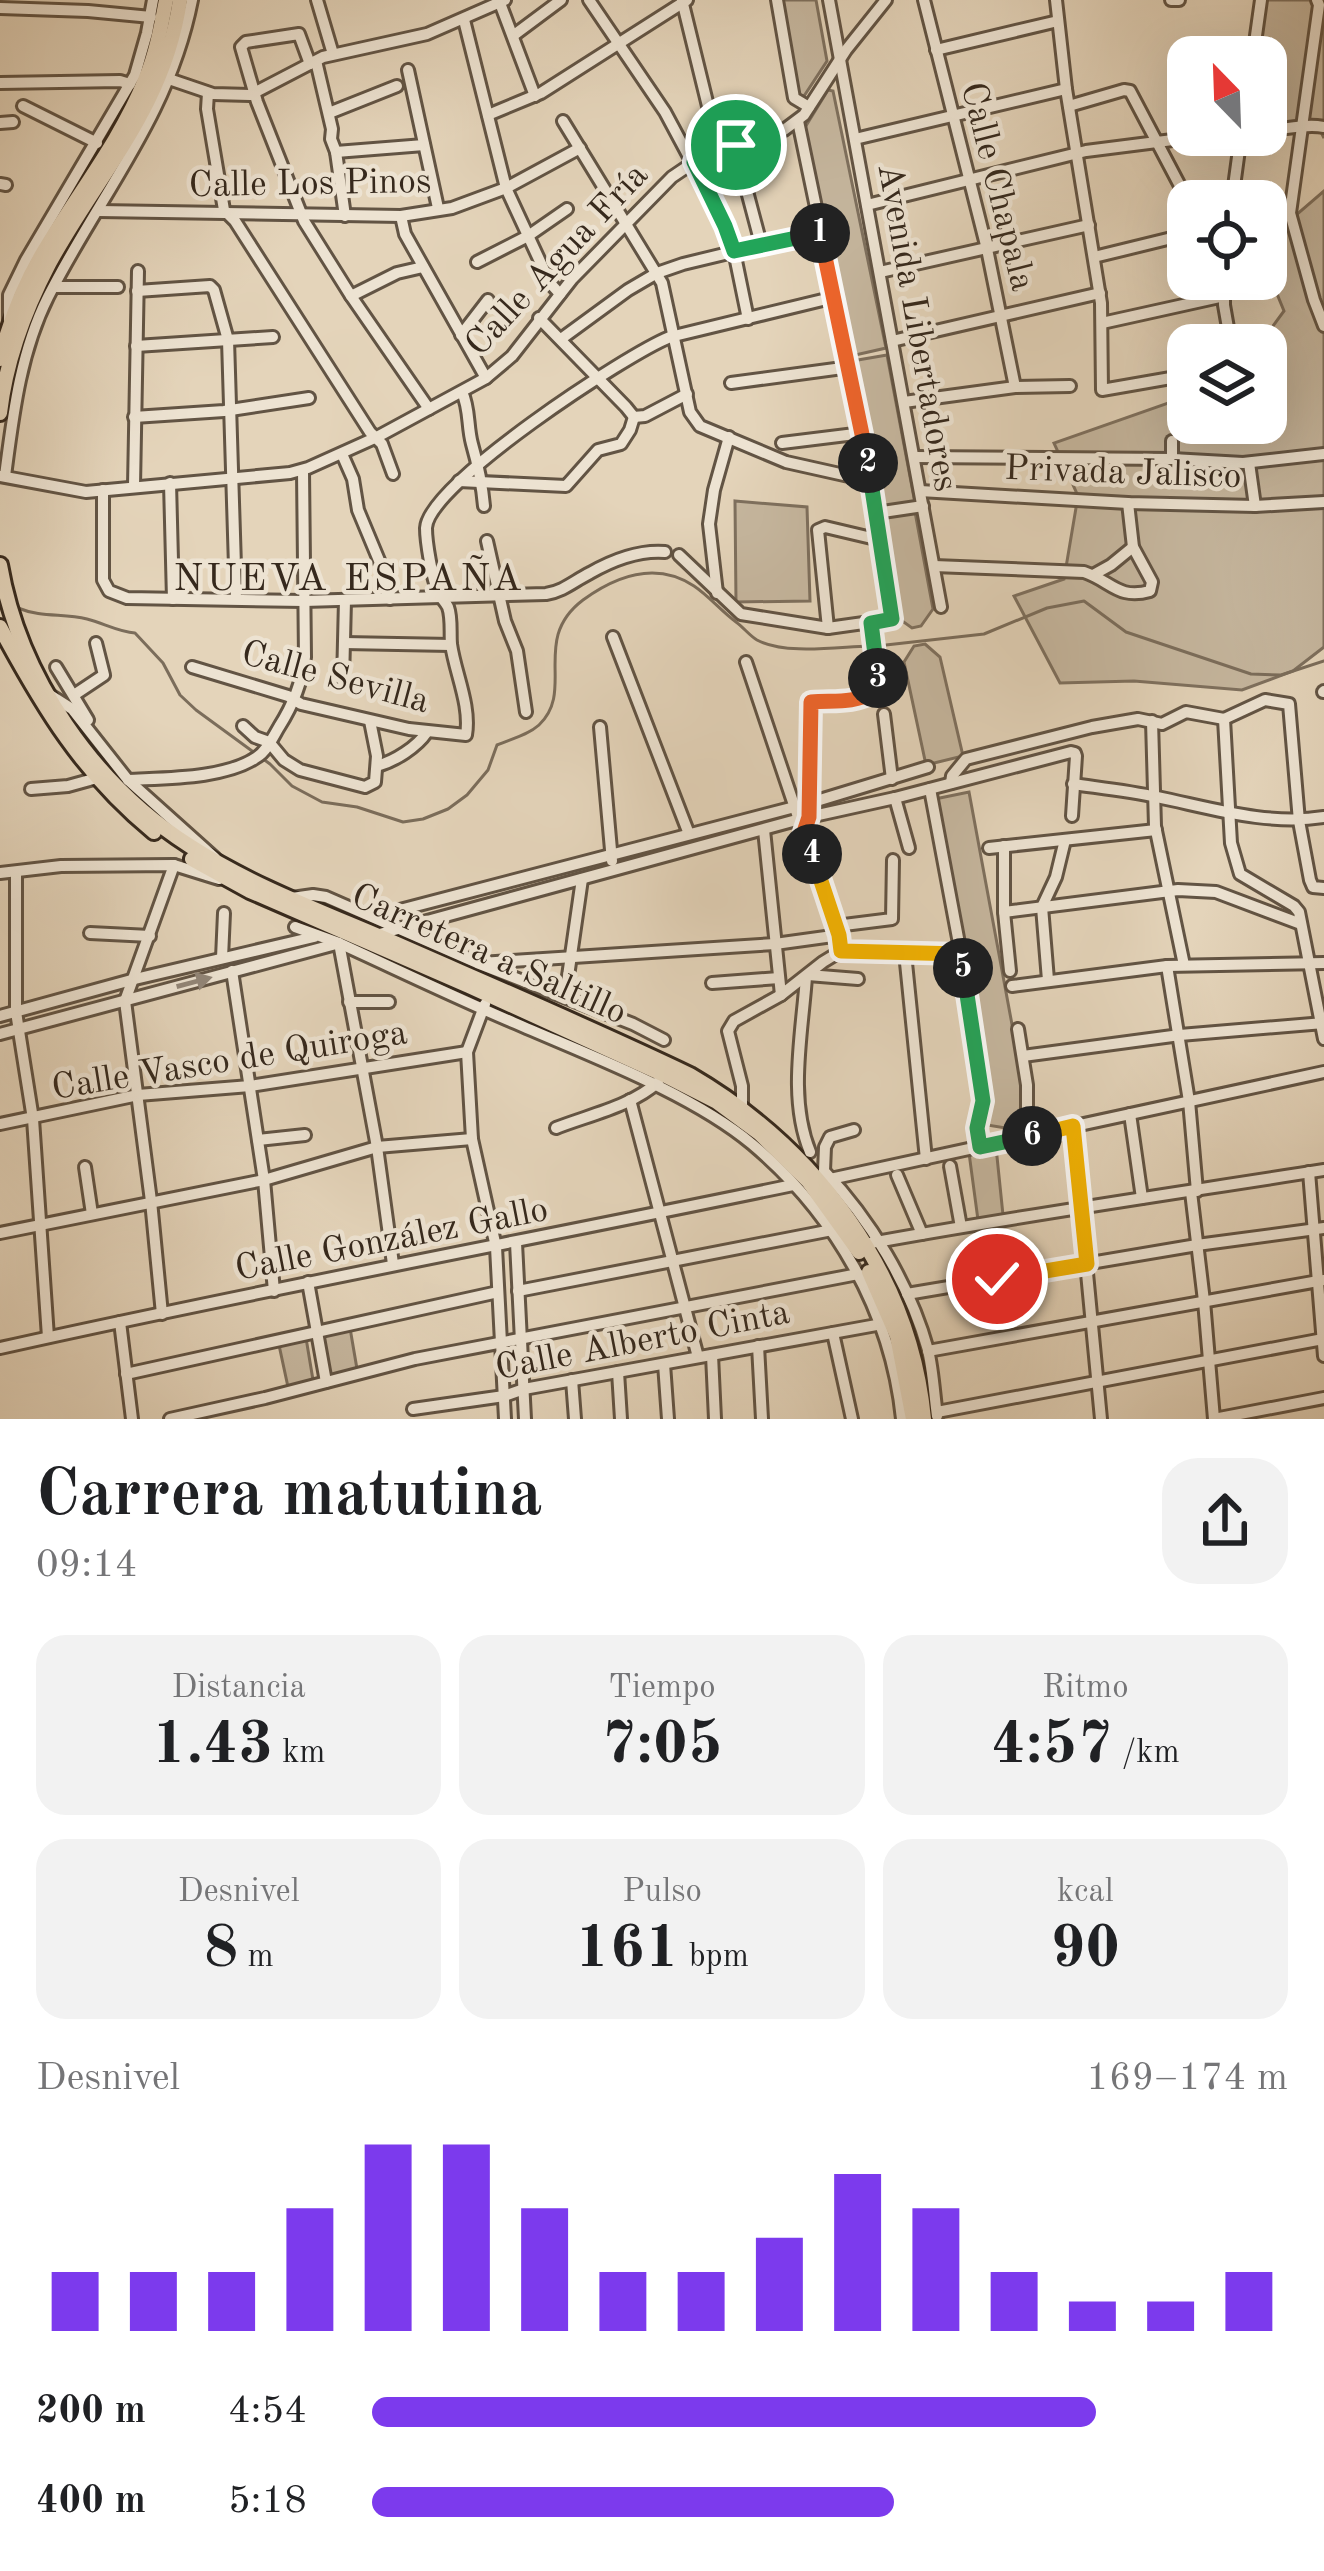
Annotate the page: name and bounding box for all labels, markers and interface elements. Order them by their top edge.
north arrow [1167,36,1287,156]
map controls [1167,36,1287,444]
street label: Calle Chapala [953,79,1039,295]
pin [685,94,787,196]
icon: arrive [703,112,769,178]
street label: Calle Agua Fría [460,157,656,364]
street label: Avenida Libertadores [869,161,963,495]
street label: Calle Los Pinos [188,165,432,205]
button: locate [1167,180,1287,300]
pin: 1 [790,203,850,263]
text: 1 [810,216,830,249]
button: layers [1167,324,1287,444]
pin: 2 [838,433,898,493]
text: 2 [858,446,878,479]
street label: Privada Jalisco [1004,452,1242,496]
district label: NUEVA ESPAÑA [173,554,525,599]
street label: Calle Sevilla [237,637,433,721]
pin: 3 [848,648,908,708]
text: 3 [868,661,888,694]
pin: 4 [782,824,842,884]
text: 4 [802,837,822,870]
street label: Carretera a Saltillo [345,879,631,1033]
pin: 5 [933,938,993,998]
text: 5 [953,951,973,984]
one-way arrow [176,971,213,990]
street label: Calle Vasco de Quiroga [49,1016,410,1108]
pin: 6 [1002,1106,1062,1166]
text: 6 [1022,1119,1042,1152]
street label: Calle González Gallo [232,1193,551,1289]
pin [946,1228,1048,1330]
icon: check [964,1246,1030,1312]
street label: Calle Alberto Cinta [492,1296,793,1388]
button: share [1162,1458,1288,1584]
text: Carrera matutina [36,1464,543,1530]
text: 09:14 [36,1546,137,1585]
text: Distancia [172,1672,306,1705]
text: Tiempo [608,1672,716,1705]
text: Ritmo [1042,1672,1129,1705]
text: 1.43 [152,1716,273,1776]
text: 7:05 [601,1716,723,1776]
text: 4:57 [991,1716,1112,1776]
text: km [273,1737,326,1770]
text: /km [1112,1737,1180,1770]
text: Desnivel [178,1876,300,1909]
text: Pulso [622,1876,702,1909]
text: kcal [1057,1876,1114,1909]
text: 8 [204,1920,238,1980]
text: 161 [575,1920,679,1980]
text: 90 [1051,1920,1120,1980]
text: m [238,1941,274,1974]
text: bpm [679,1941,749,1974]
text: Desnivel [36,2059,180,2098]
text: 169–174 m [1086,2059,1288,2098]
text: 200 m [36,2392,146,2431]
text: 4:54 [228,2392,307,2431]
text: 400 m [36,2482,146,2521]
text: 5:18 [228,2482,307,2521]

